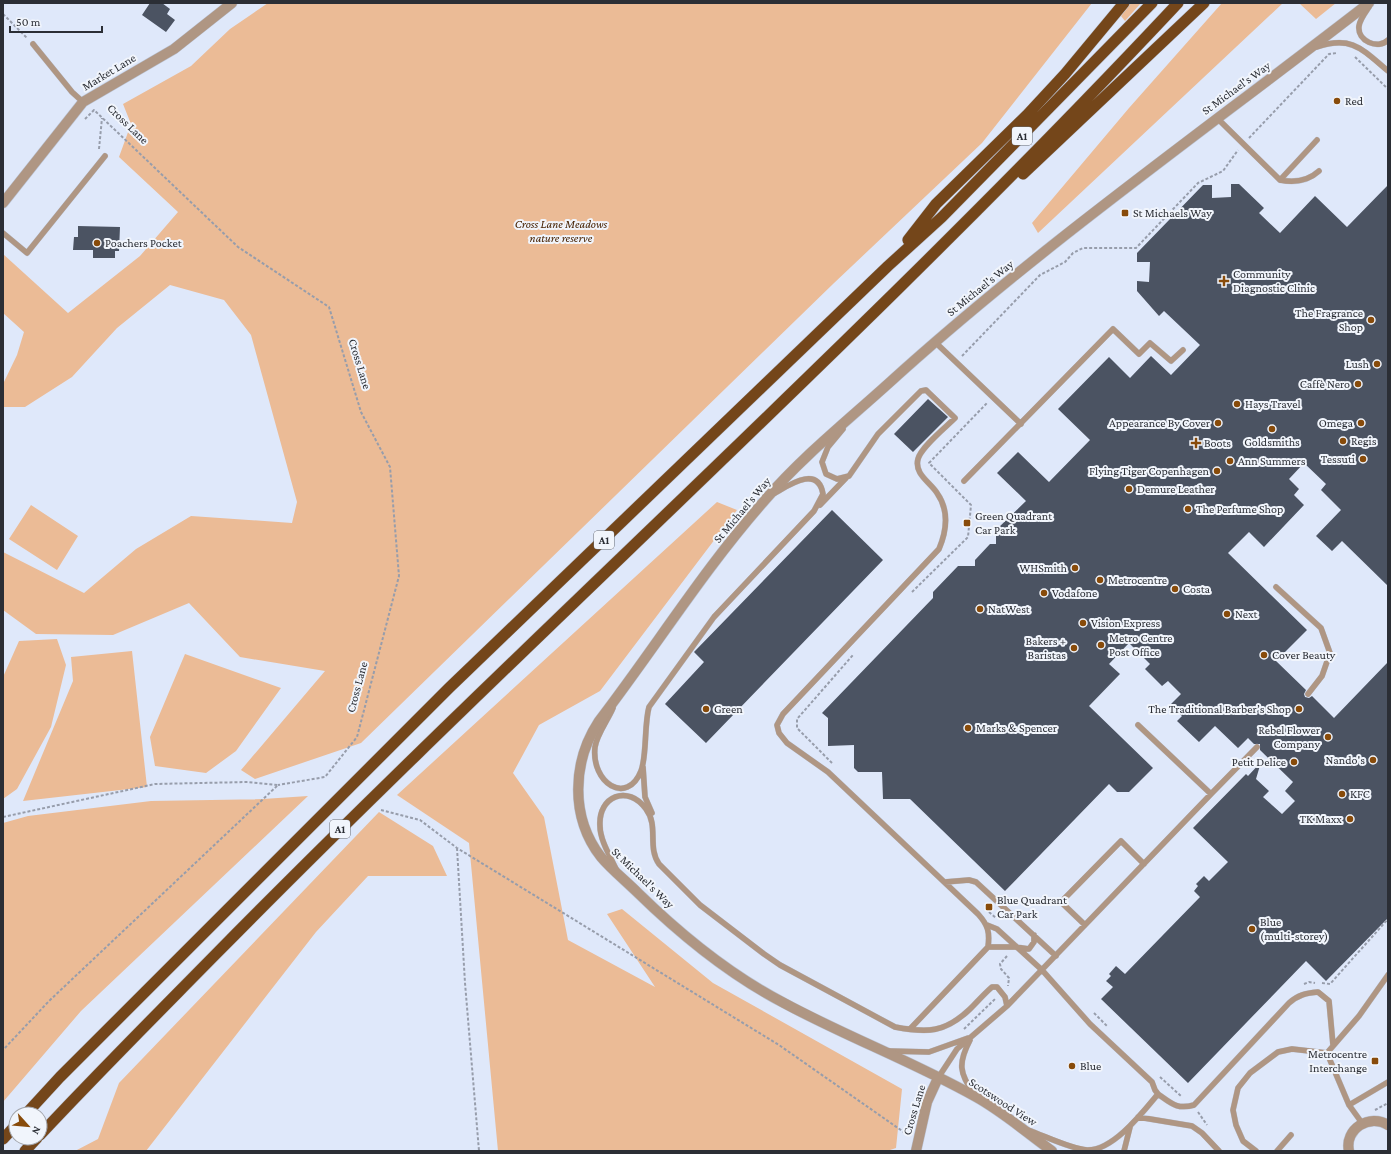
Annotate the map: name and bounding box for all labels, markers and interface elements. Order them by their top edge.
scale bar [10,8,102,34]
text: 50 m [16,15,41,29]
street label: Market Lane [80,51,138,93]
street label: St Michael's Way [1199,58,1273,118]
place label: Red [1345,94,1364,108]
marker: Red [1332,96,1342,106]
street label: Cross Lane [104,101,152,147]
road number: A1 [1012,127,1032,145]
place label: St Michaels Way [1133,206,1212,220]
marker: St Michaels Way [1120,208,1130,218]
park label: Cross Lane Meadows nature reserve [515,217,608,245]
place label: Poachers Pocket [105,236,183,250]
marker: Poachers Pocket [92,238,102,248]
street label: St Michael's Way [944,257,1016,319]
place label: Community Diagnostic Clinic [1233,267,1315,295]
marker: Community Diagnostic Clinic [1218,275,1230,287]
place label: The Fragrance Shop [1295,306,1363,334]
marker: The Fragrance Shop [1366,315,1376,325]
street label: Cross Lane [346,337,374,391]
place label: Lush [1346,357,1370,371]
marker: Lush [1372,359,1382,369]
place label: Caffè Nero [1300,377,1350,391]
marker: Caffè Nero [1353,379,1363,389]
place label: Hays Travel [1245,397,1301,411]
marker: Hays Travel [1232,399,1242,409]
place label: Appearance By Cover [1109,416,1211,430]
place label: Omega [1319,416,1353,430]
marker: Appearance By Cover [1213,418,1223,428]
marker: Omega [1356,418,1366,428]
marker: Goldsmiths [1267,424,1277,434]
place label: Regis [1351,434,1377,448]
place label: Goldsmiths [1244,435,1300,449]
place label: Boots [1204,436,1231,450]
marker: Regis [1338,436,1348,446]
marker: Boots [1191,438,1201,448]
place label: Tessuti [1321,452,1355,466]
place label: Ann Summers [1238,454,1306,468]
marker: Tessuti [1358,454,1368,464]
marker: Ann Summers [1225,456,1235,466]
place label: Flying Tiger Copenhagen [1089,464,1210,478]
marker: Flying Tiger Copenhagen [1212,466,1222,476]
street label: St Michael's Way [710,474,774,546]
place label: Demure Leather [1137,482,1215,496]
marker: Demure Leather [1124,484,1134,494]
place label: The Perfume Shop [1196,502,1283,516]
marker: The Perfume Shop [1183,504,1193,514]
place label: Green Quadrant Car Park [975,509,1053,537]
marker: Green Quadrant Car Park [962,518,972,528]
road number: A1 [594,531,614,549]
place label: WHSmith [1019,561,1068,575]
marker: WHSmith [1070,563,1080,573]
place label: Metrocentre [1108,573,1167,587]
marker: Metrocentre [1095,575,1105,585]
place label: Costa [1183,582,1211,596]
marker: Costa [1170,584,1180,594]
place label: Vodafone [1052,586,1097,600]
marker: Vodafone [1039,588,1049,598]
place label: NatWest [988,602,1031,616]
marker: NatWest [975,604,985,614]
place label: Next [1235,607,1258,621]
marker: Next [1222,609,1232,619]
place label: Vision Express [1091,616,1161,630]
marker: Vision Express [1078,618,1088,628]
place label: Metro Centre Post Office [1109,631,1172,659]
place label: Bakers + Baristas [1025,634,1066,662]
marker: Metro Centre Post Office [1096,640,1106,650]
marker: Bakers + Baristas [1069,643,1079,653]
place label: Cover Beauty [1272,648,1336,662]
marker: Cover Beauty [1259,650,1269,660]
street label: Cross Lane [344,660,370,714]
place label: Green [714,702,743,716]
place label: The Traditional Barber’s Shop [1148,702,1291,716]
marker: Green [701,704,711,714]
marker: The Traditional Barber’s Shop [1294,704,1304,714]
place label: Marks & Spencer [976,721,1058,735]
marker: Marks & Spencer [963,723,973,733]
place label: Rebel Flower Company [1258,723,1321,751]
marker: Rebel Flower Company [1323,732,1333,742]
place label: Nando's [1325,753,1365,767]
place label: Petit Delice [1232,755,1286,769]
marker: Nando's [1368,755,1378,765]
marker: Petit Delice [1289,757,1299,767]
place label: KFC [1350,787,1370,801]
marker: KFC [1337,789,1347,799]
place label: TK Maxx [1300,812,1342,826]
marker: TK Maxx [1345,814,1355,824]
road number: A1 [330,820,350,838]
street label: St Michael's Way [609,845,678,912]
place label: Blue Quadrant Car Park [997,893,1068,921]
marker: Blue Quadrant Car Park [984,902,994,912]
place label: Blue (multi-storey) [1260,915,1328,943]
marker: Blue (multi-storey) [1247,924,1257,934]
place label: Metrocentre Interchange [1308,1047,1367,1075]
marker: Metrocentre Interchange [1370,1056,1380,1066]
place label: Blue [1080,1059,1101,1073]
marker: Blue [1067,1061,1077,1071]
street label: Scotswood View [966,1075,1040,1129]
street label: Cross Lane [900,1083,928,1137]
north arrow [8,1106,48,1146]
text: N [30,1124,44,1137]

